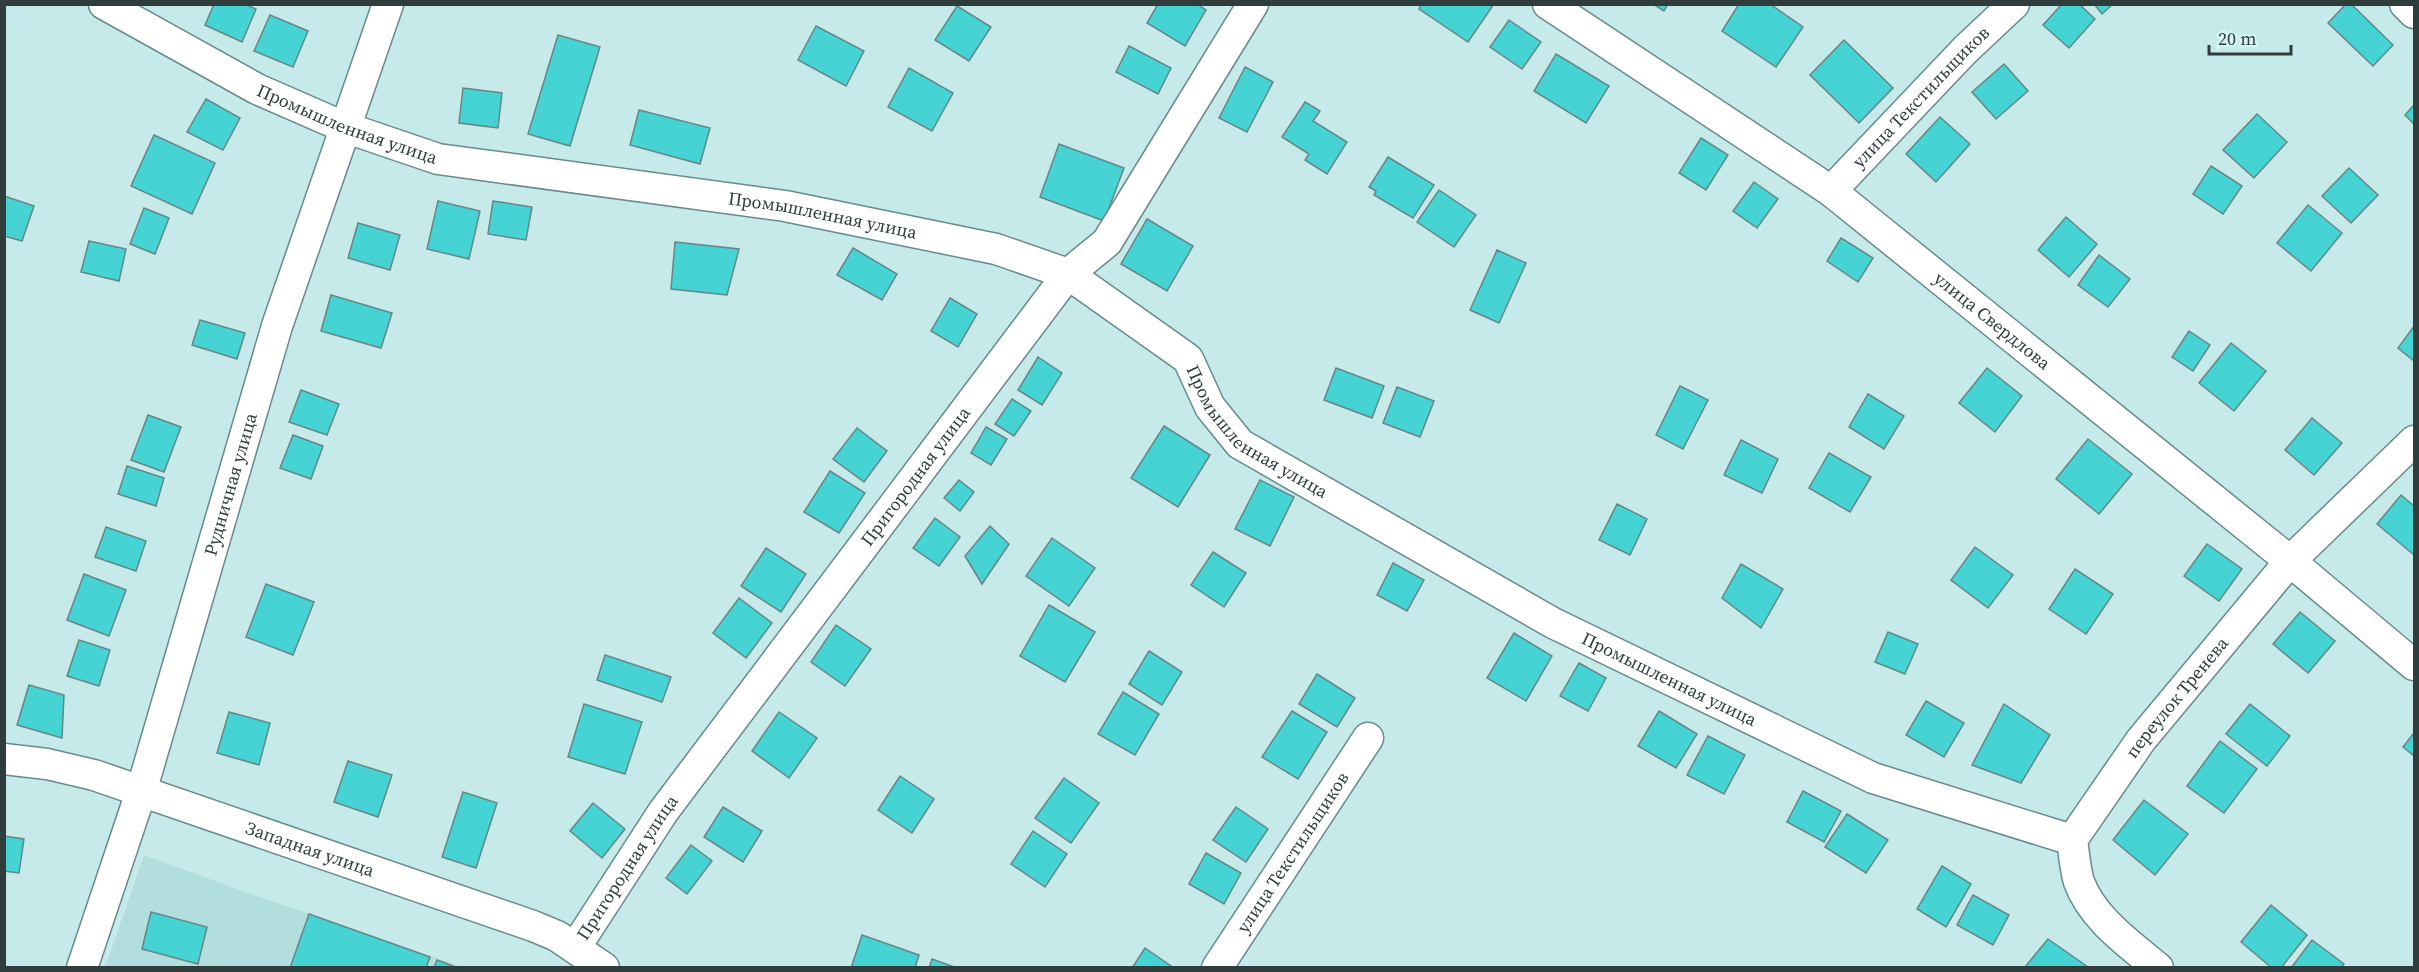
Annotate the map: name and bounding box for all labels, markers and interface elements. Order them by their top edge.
scale bar [2209,18,2292,56]
street label: улица Текстильщиков [1846,20,1995,173]
text: 20 m [2218,26,2256,51]
street label: Промышленная улица [253,78,442,170]
street label: Промышленная улица [727,185,920,245]
street label: улица Свердлова [1929,266,2057,376]
street label: Промышленная улица [1180,361,1333,504]
street label: Пригородная улица [855,401,976,551]
street label: Рудничная улица [198,409,263,559]
street label: Промышленная улица [1578,626,1762,732]
street label: переулок Тренева [2119,631,2234,763]
street label: улица Текстильщиков [1230,767,1354,938]
street label: Пригородная улица [570,789,684,945]
street label: Западная улица [242,815,379,883]

